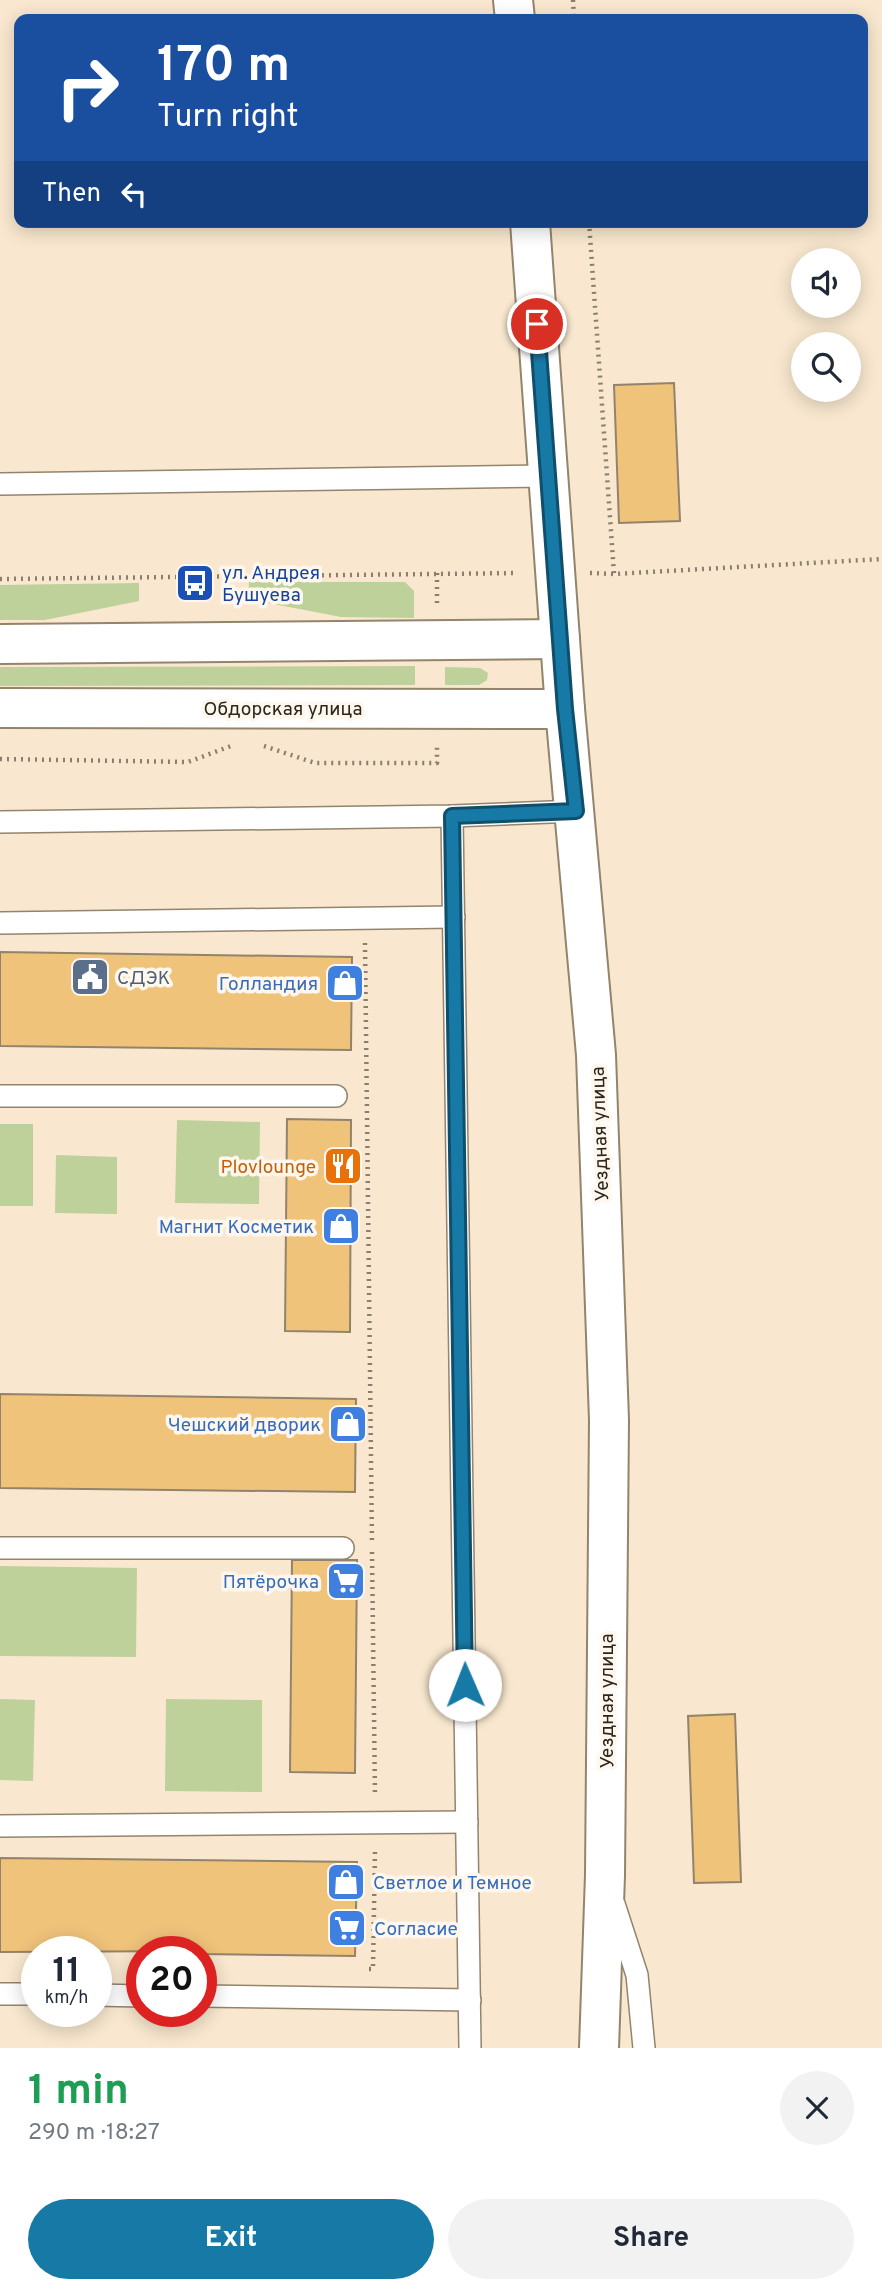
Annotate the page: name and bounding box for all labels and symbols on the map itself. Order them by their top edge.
pin [507,294,567,354]
bus stop icon: ул. Андрея Бушуева [174,562,216,604]
place label: ул. Андрея Бушуева [222,562,320,608]
street label: Обдорская улица [203,698,363,722]
public building icon: СДЭК [69,956,111,998]
shop icon: Голландия [324,962,366,1004]
place label: СДЭК [117,967,170,991]
place label: Голландия [219,973,318,997]
street label: Уездная улица [587,1066,615,1202]
restaurant icon: Plovlounge [322,1145,364,1187]
place label: Plovlounge [221,1156,316,1180]
shop icon: Магнит Косметик [320,1205,362,1247]
place label: Магнит Косметик [159,1216,314,1240]
shop icon: Чешский дворик [327,1403,369,1445]
place label: Чешский дворик [168,1414,321,1438]
supermarket icon: Пятёрочка [325,1560,367,1602]
place label: Пятёрочка [223,1571,319,1595]
street label: Уездная улица [596,1633,620,1769]
position arrow [428,1648,502,1722]
shop icon: Светлое и Темное [325,1861,367,1903]
place label: Светлое и Темное [373,1872,532,1896]
supermarket icon: Согласие [326,1907,368,1949]
place label: Согласие [374,1918,458,1942]
speed limit sign: 20 [126,1936,217,2027]

